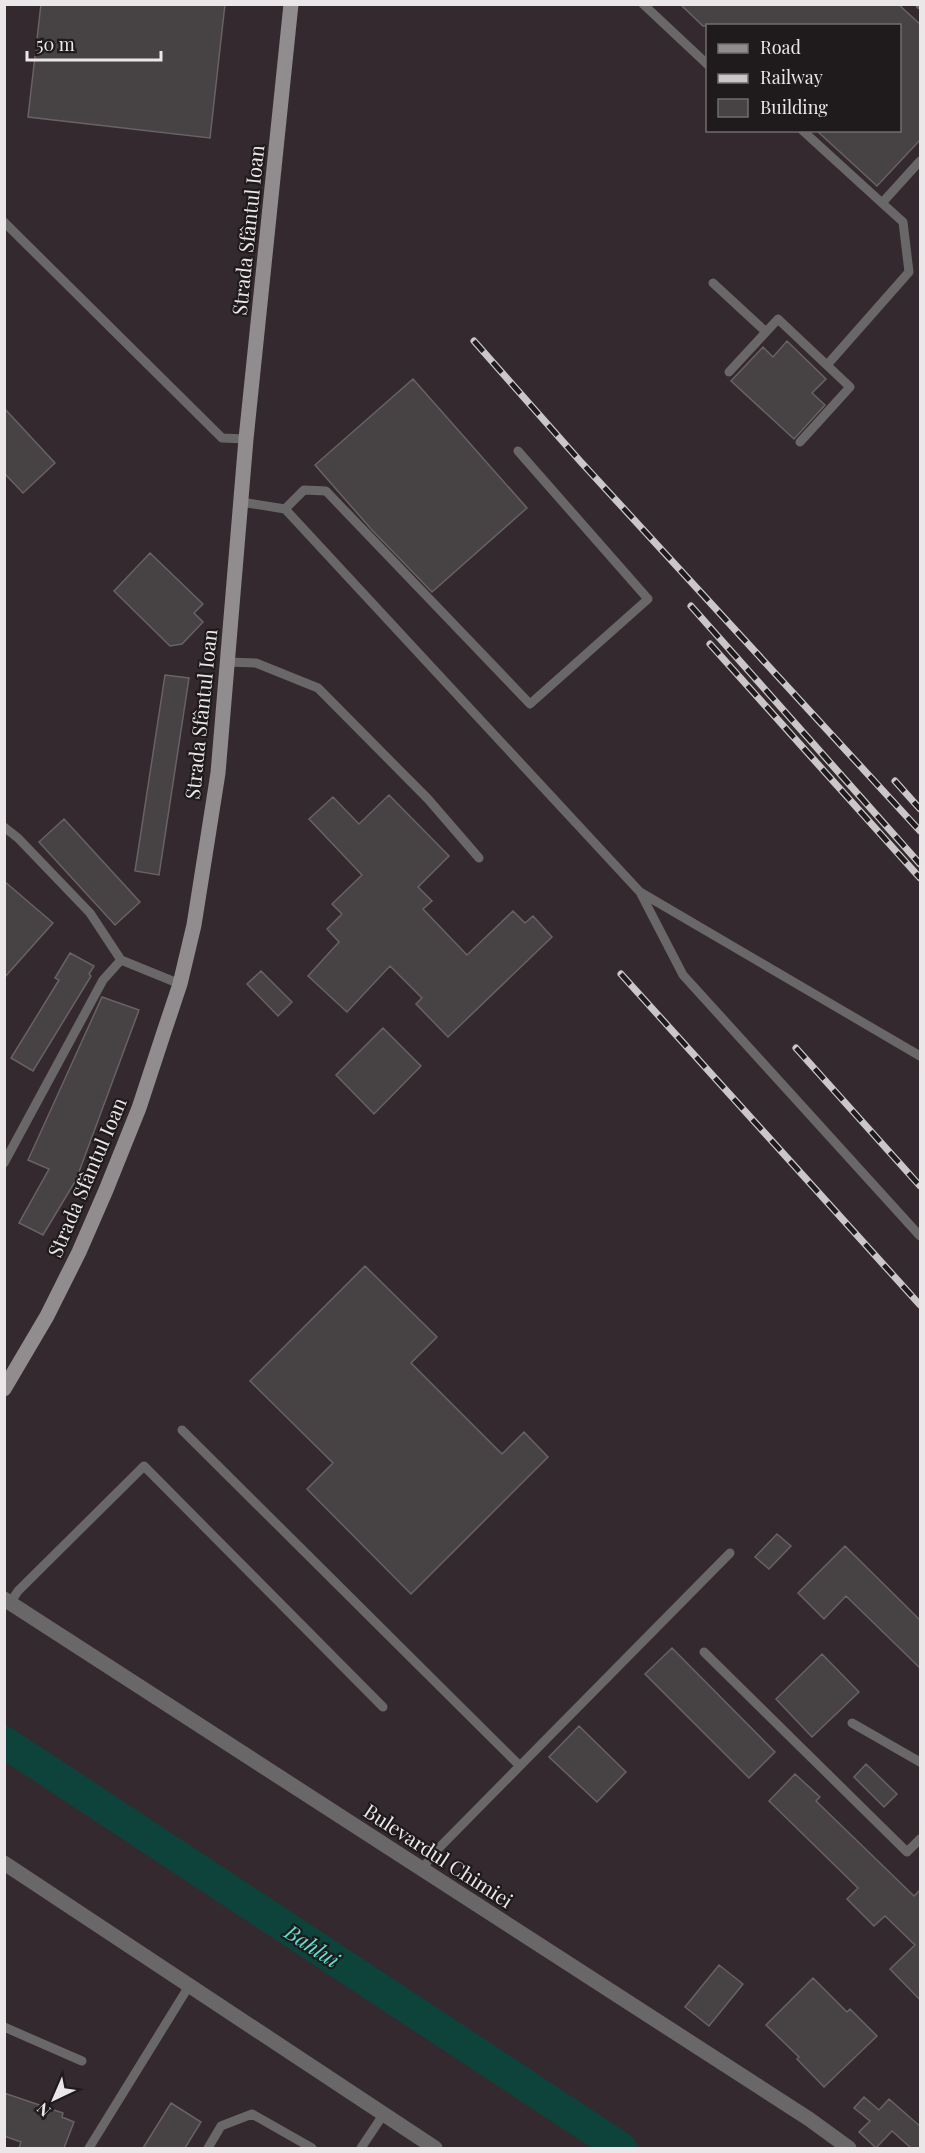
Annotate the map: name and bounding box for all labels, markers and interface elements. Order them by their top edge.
scale bar [27,24,160,62]
legend [706,24,901,132]
text: 50 m [36,32,75,56]
text: Road [760,35,801,59]
text: Railway [760,65,823,89]
text: Building [760,95,828,119]
street label: Strada Sfântul Ioan [225,143,269,316]
street label: Strada Sfântul Ioan [178,627,222,800]
street label: Strada Sfântul Ioan [40,1093,132,1261]
street label: Bulevardul Chimiei [359,1797,519,1913]
water label: Bahlui [280,1916,346,1973]
north arrow [24,2069,84,2129]
text: N [31,2098,55,2122]

